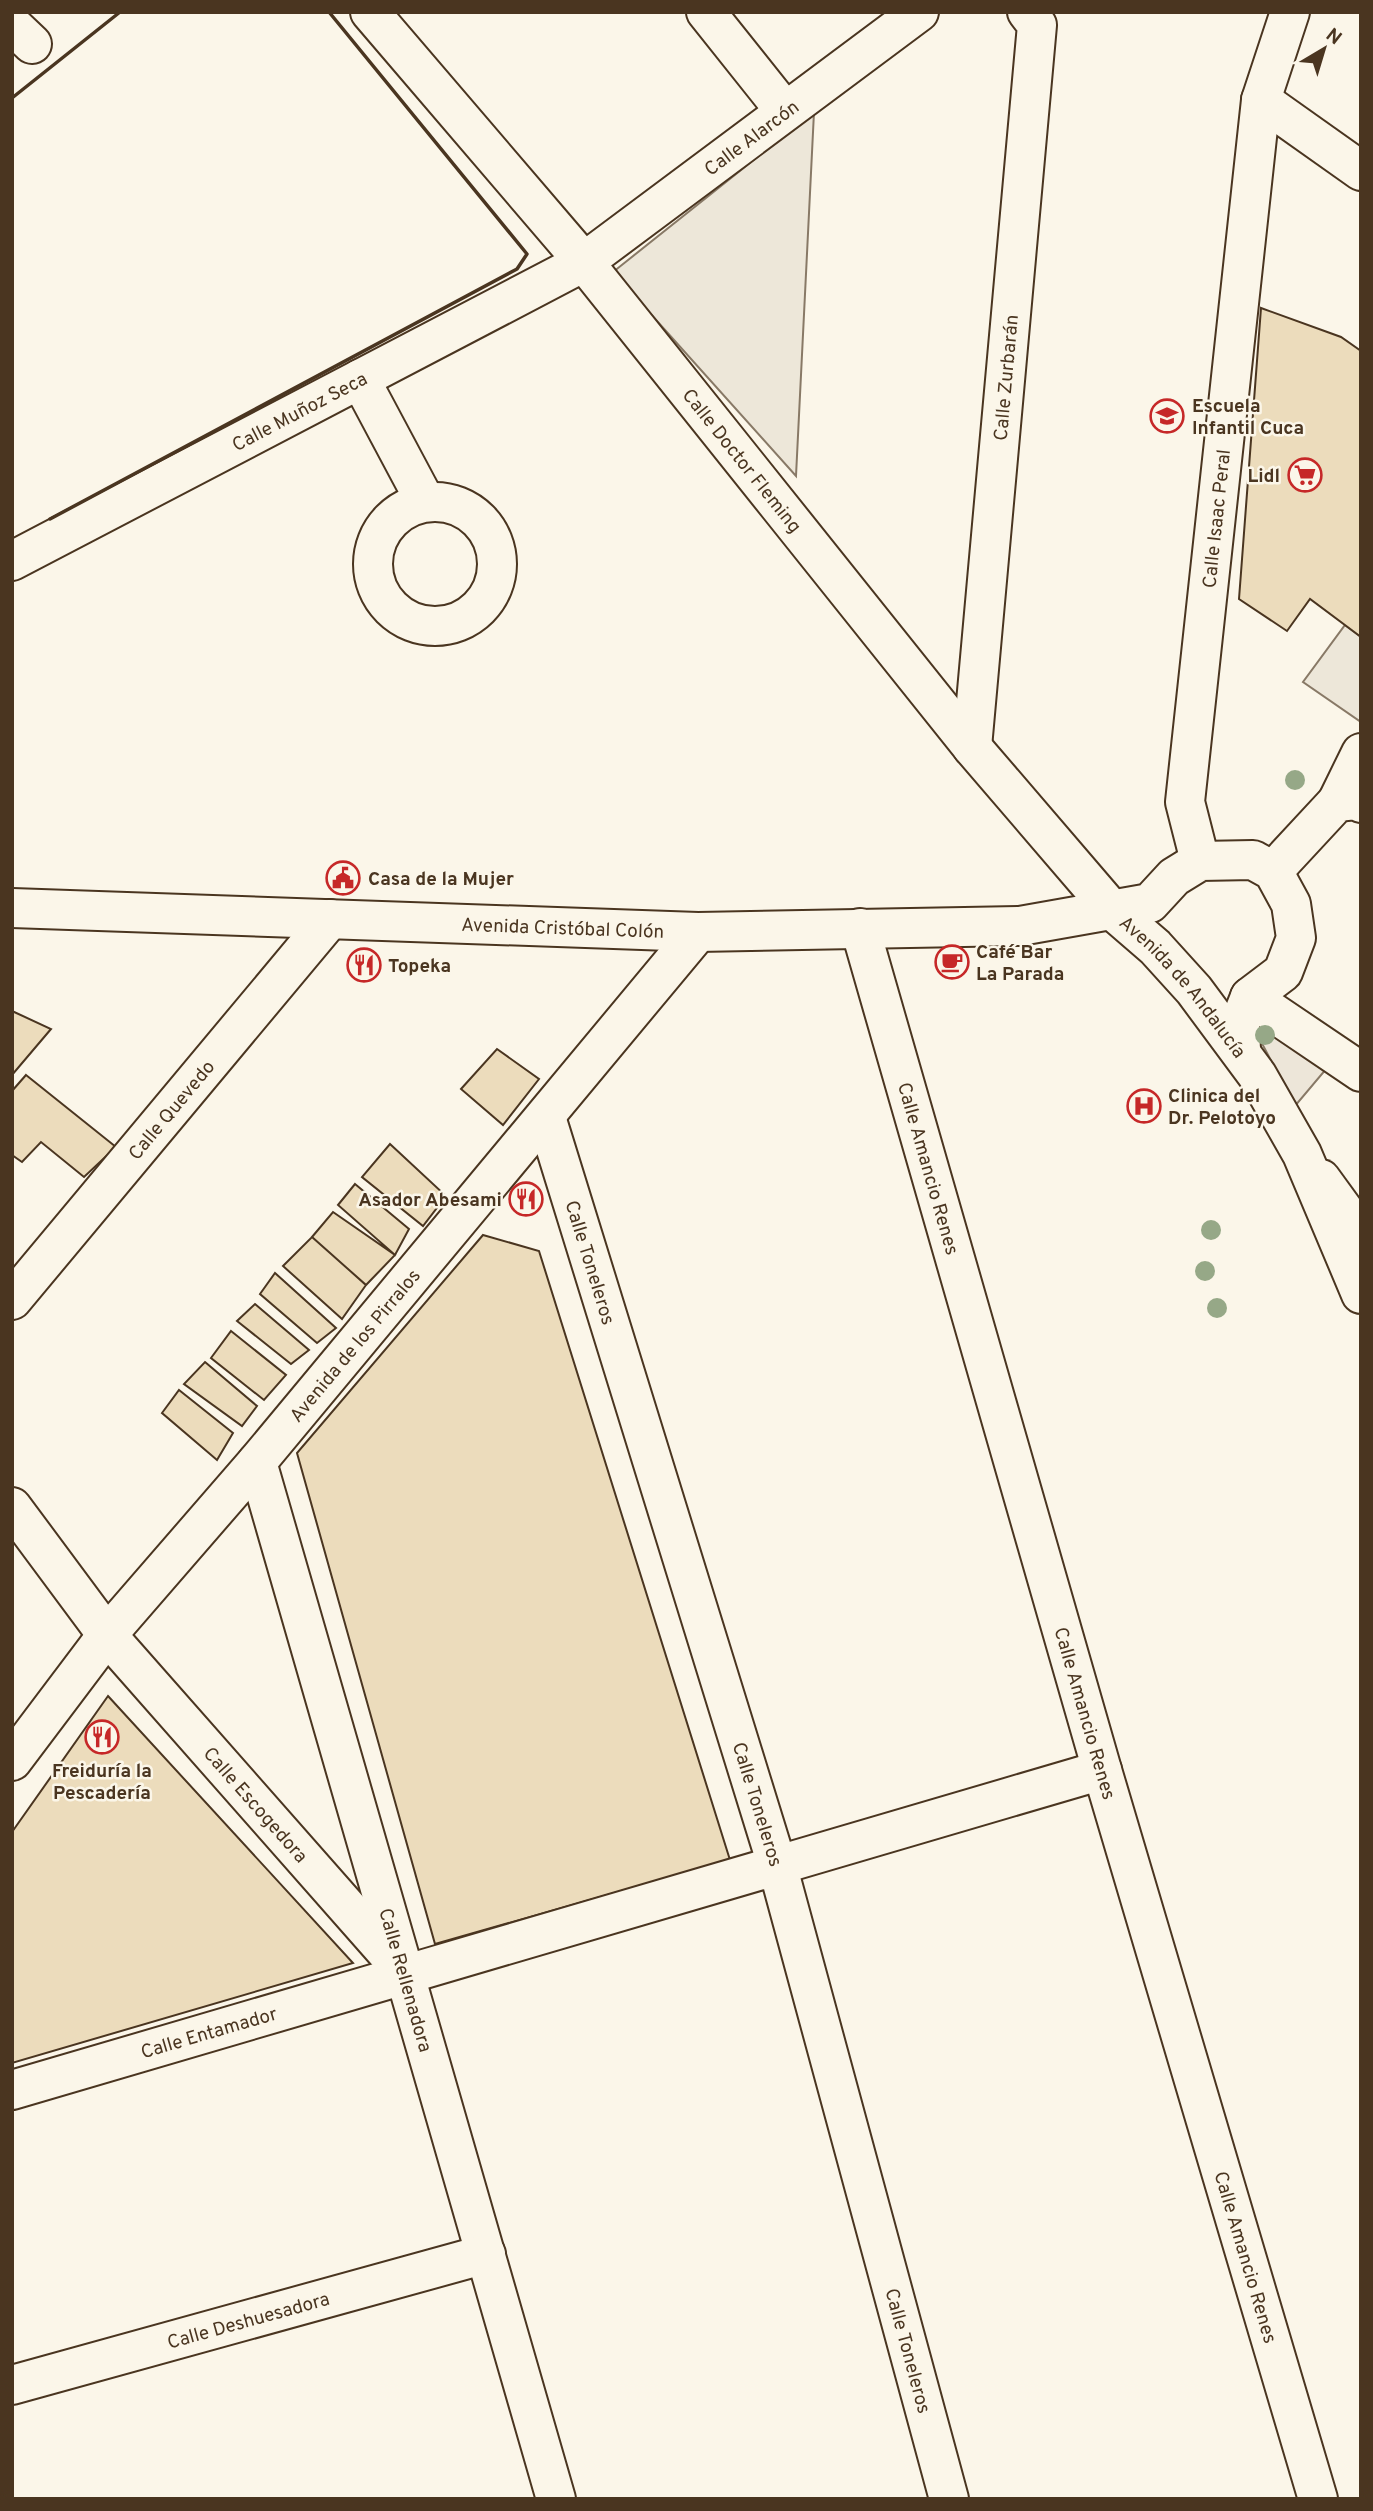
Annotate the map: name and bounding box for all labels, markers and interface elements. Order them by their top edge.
north arrow [1289,14,1359,84]
text: N [1320,24,1346,51]
street label: Calle Alarcón [700,96,805,182]
street label: Calle Zurbarán [990,314,1025,442]
street label: Calle Muñoz Seca [228,367,372,458]
street label: Calle Doctor Fleming [676,385,806,539]
place label: Escuela Infantil Cuca [1192,395,1304,441]
school or university icon: Escuela Infantil Cuca [1148,397,1186,435]
street label: Calle Isaac Peral [1198,448,1237,589]
supermarket icon: Lidl [1286,456,1324,494]
place label: Lidl [1247,465,1280,489]
public building icon: Casa de la Mujer [324,859,362,897]
place label: Casa de la Mujer [368,868,514,892]
street label: Avenida de Andalucía [1114,912,1250,1063]
street label: Avenida Cristóbal Colón [461,914,665,945]
place label: Café Bar La Parada [976,941,1064,987]
cafe icon: Café Bar La Parada [933,943,971,981]
restaurant icon: Topeka [345,946,383,984]
place label: Topeka [388,955,451,979]
street label: Calle Quevedo [124,1056,221,1166]
street label: Calle Amancio Renes [891,1080,963,1258]
place label: Clinica del Dr. Pelotoyo [1168,1085,1276,1131]
hospital icon: Clinica del Dr. Pelotoyo [1125,1087,1163,1125]
restaurant icon: Asador Abesami [507,1180,545,1218]
place label: Asador Abesami [358,1189,502,1213]
street label: Calle Toneleros [558,1198,619,1328]
street label: Avenida de los Pirralos [285,1265,427,1428]
street label: Calle Amancio Renes [1048,1625,1120,1803]
restaurant icon: Freiduría la Pescadería [83,1718,121,1756]
street label: Calle Toneleros [726,1739,787,1870]
street label: Calle Escogedora [197,1743,312,1869]
place label: Freiduría la Pescadería [52,1760,152,1806]
street label: Calle Rellenadora [372,1906,437,2055]
street label: Calle Entamador [138,2002,281,2065]
street label: Calle Amancio Renes [1208,2169,1281,2347]
street label: Calle Toneleros [878,2286,935,2416]
street label: Calle Deshuesadora [165,2288,333,2356]

